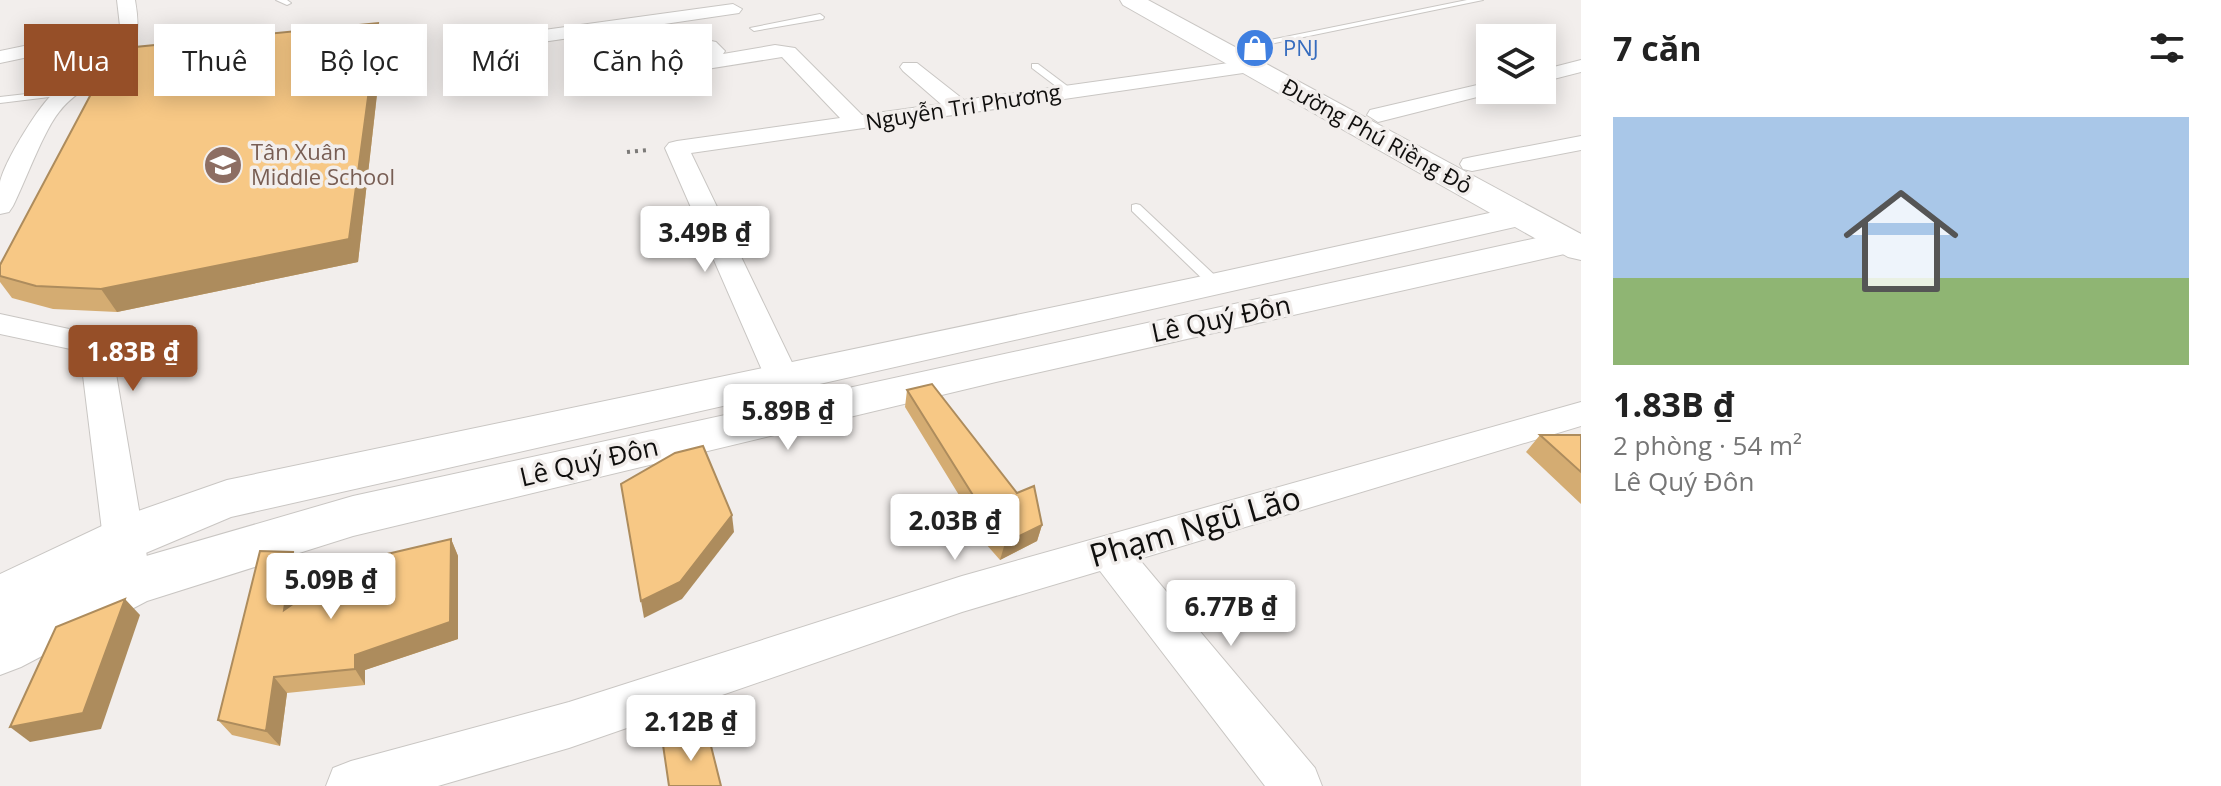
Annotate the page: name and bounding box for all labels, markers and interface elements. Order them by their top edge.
chip: Mua [24,24,138,96]
chip: Thuê [154,24,275,96]
chip: Bộ lọc [291,24,427,96]
chip: Mới [443,24,548,96]
chip: Căn hộ [564,24,712,96]
map controls [1476,24,1556,104]
button: layers [1476,24,1556,104]
text: 7 căn [1613,25,1702,71]
icon: filters [2145,26,2189,70]
shop icon: PNJ [1234,27,1276,69]
place label: PNJ [1283,32,1319,62]
street label: Đường Phú Riềng Đỏ [1277,70,1478,200]
street label: Nguyễn Tri Phương [863,76,1063,136]
place label: Tân Xuân Middle School [251,136,395,191]
school or university icon: Tân Xuân Middle School [202,144,244,186]
icon: home [1829,169,1973,313]
pin: 3.49B ₫ [631,206,779,274]
text: 3.49B ₫ [658,214,752,250]
street label: Lê Quý Đôn [1148,286,1294,350]
pin: 1.83B ₫ [59,325,207,393]
text: 1.83B ₫ [86,333,180,369]
text: 1.83B ₫ [1613,381,1735,427]
pin: 5.89B ₫ [714,384,862,452]
text: 5.89B ₫ [741,392,835,428]
text: 2 phòng · 54 m² [1613,427,1802,463]
street label: Lê Quý Đôn [516,428,662,494]
text: Lê Quý Đôn [1613,463,1754,499]
street label: Phạm Ngũ Lão [1084,475,1305,576]
pin: 2.03B ₫ [881,494,1029,562]
text: 2.03B ₫ [908,502,1002,538]
pin: 5.09B ₫ [257,553,405,621]
text: 5.09B ₫ [284,561,378,597]
pin: 6.77B ₫ [1157,580,1305,648]
text: 6.77B ₫ [1184,588,1278,624]
pin: 2.12B ₫ [617,695,765,763]
text: 2.12B ₫ [644,703,738,739]

